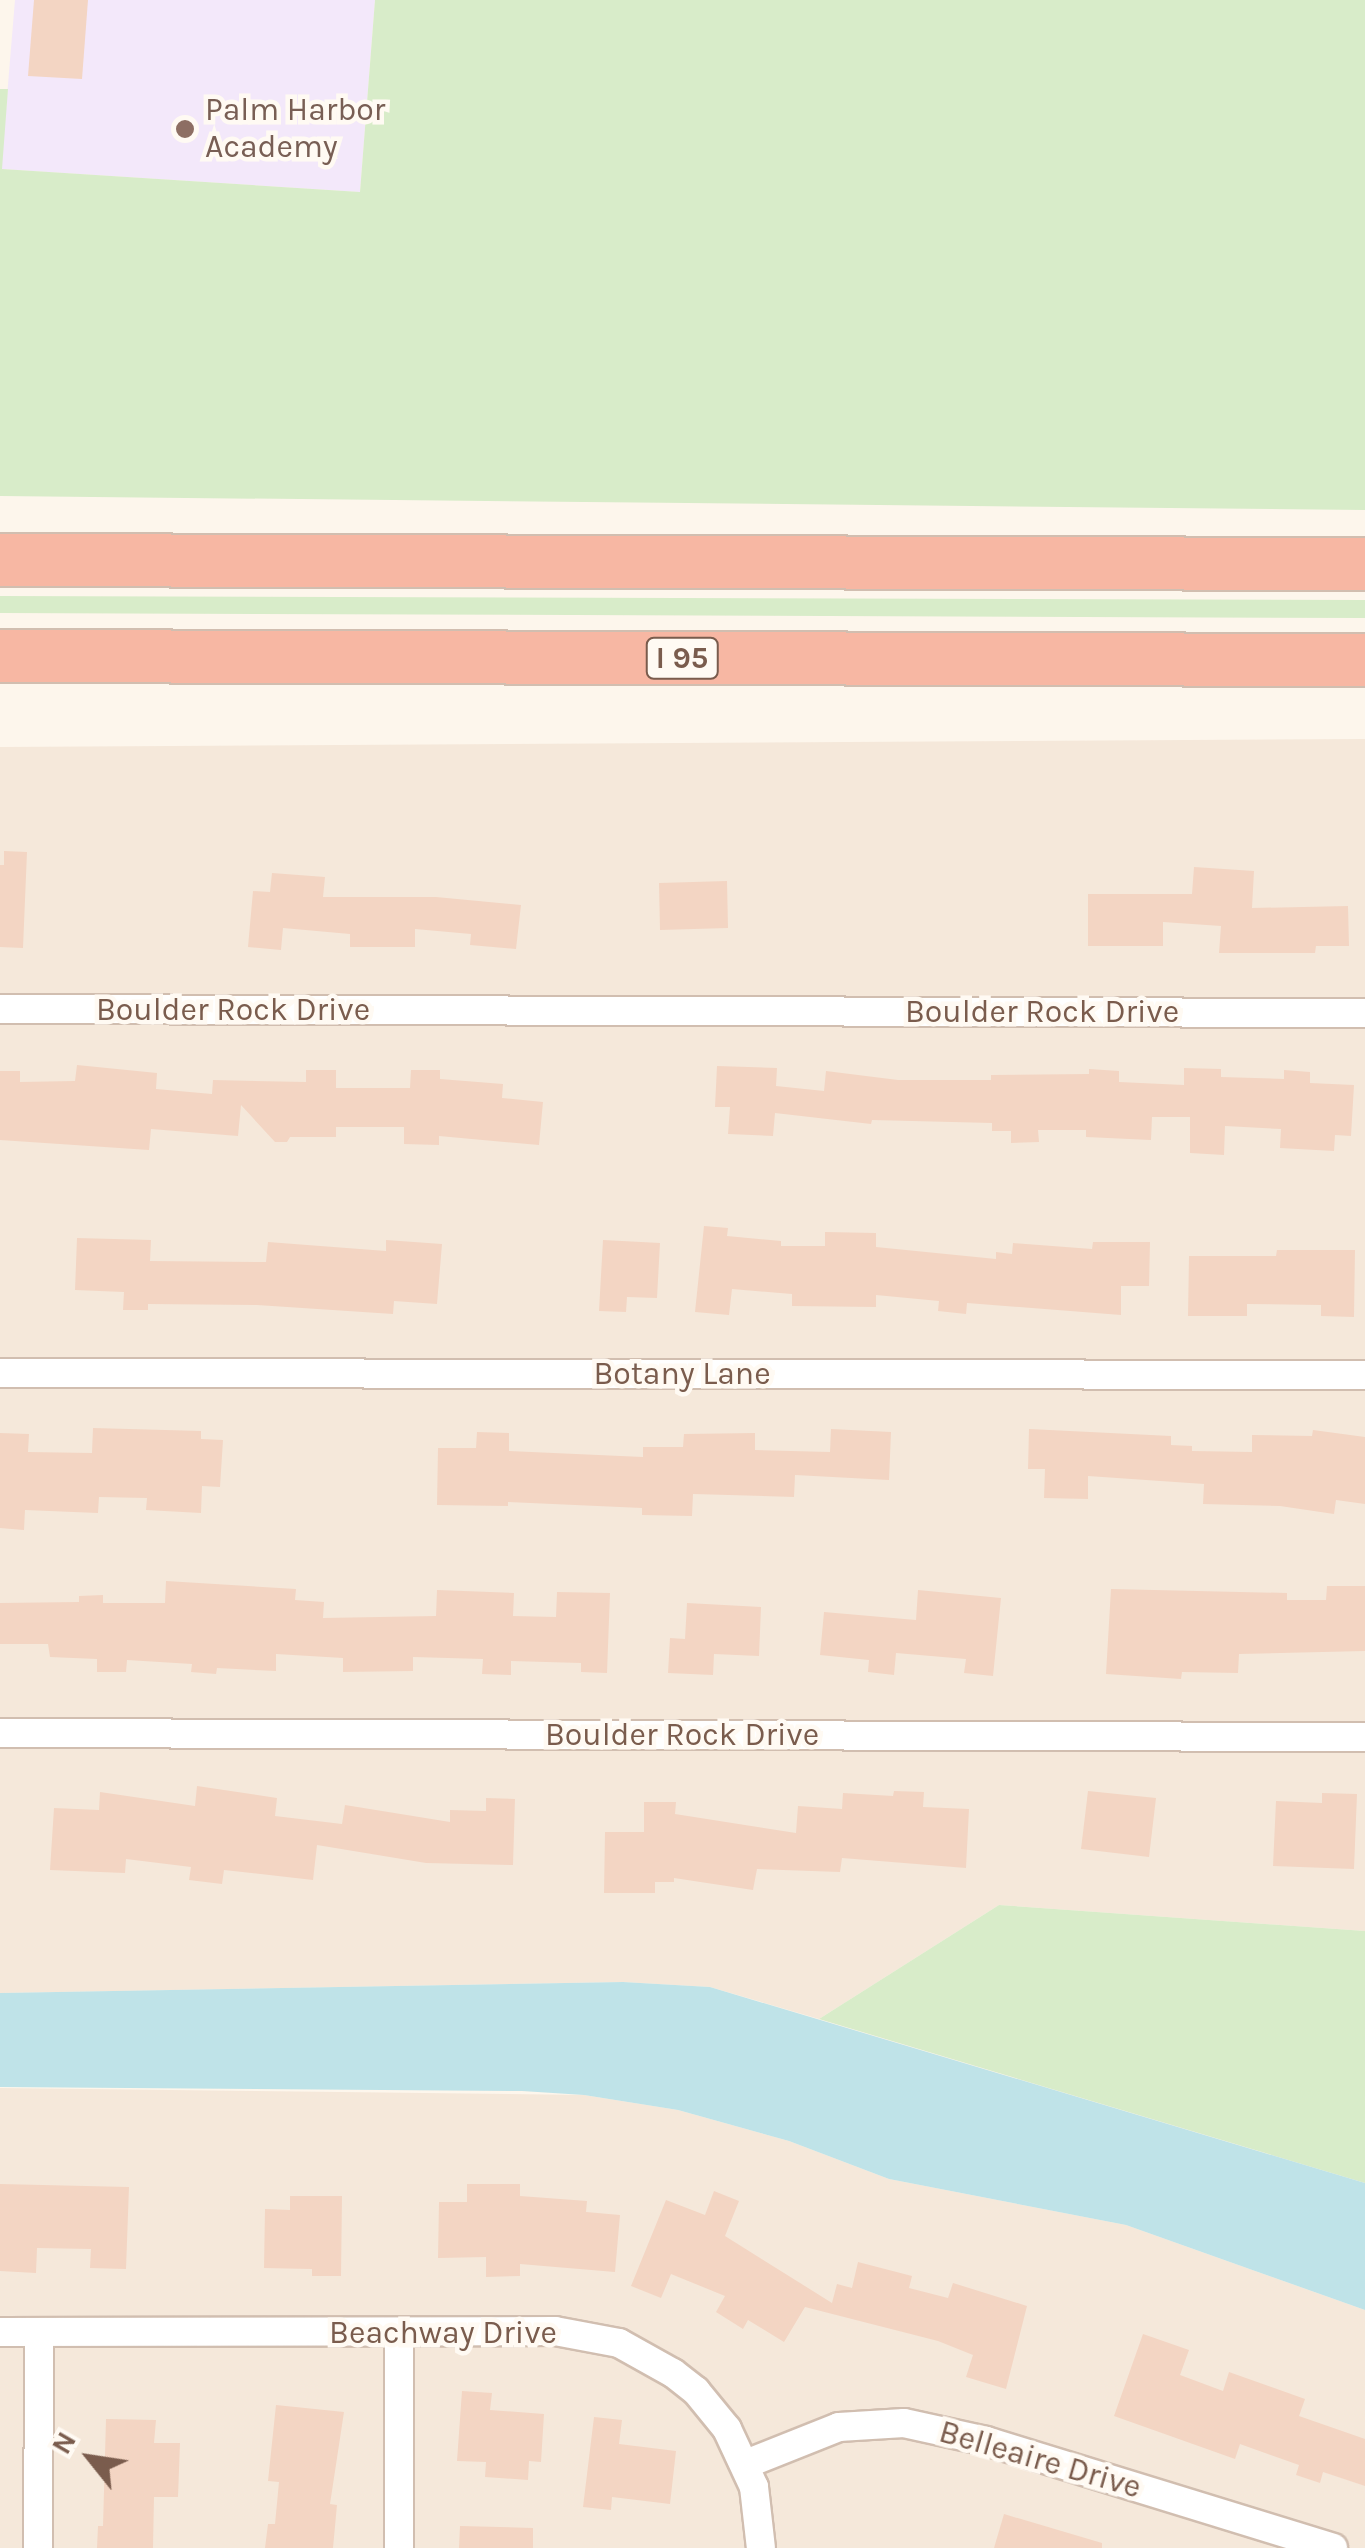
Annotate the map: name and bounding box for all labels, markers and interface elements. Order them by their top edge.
place label: Palm Harbor Academy [205,92,385,167]
marker: Palm Harbor Academy [174,118,196,140]
road number: I 95 [644,633,720,683]
street label: Boulder Rock Drive [96,991,370,1029]
street label: Boulder Rock Drive [905,993,1179,1031]
street label: Botany Lane [593,1355,771,1393]
street label: Boulder Rock Drive [545,1716,819,1754]
street label: Beachway Drive [329,2314,557,2352]
north arrow [40,2408,140,2508]
street label: Belleaire Drive [935,2413,1145,2507]
text: N [44,2426,83,2460]

